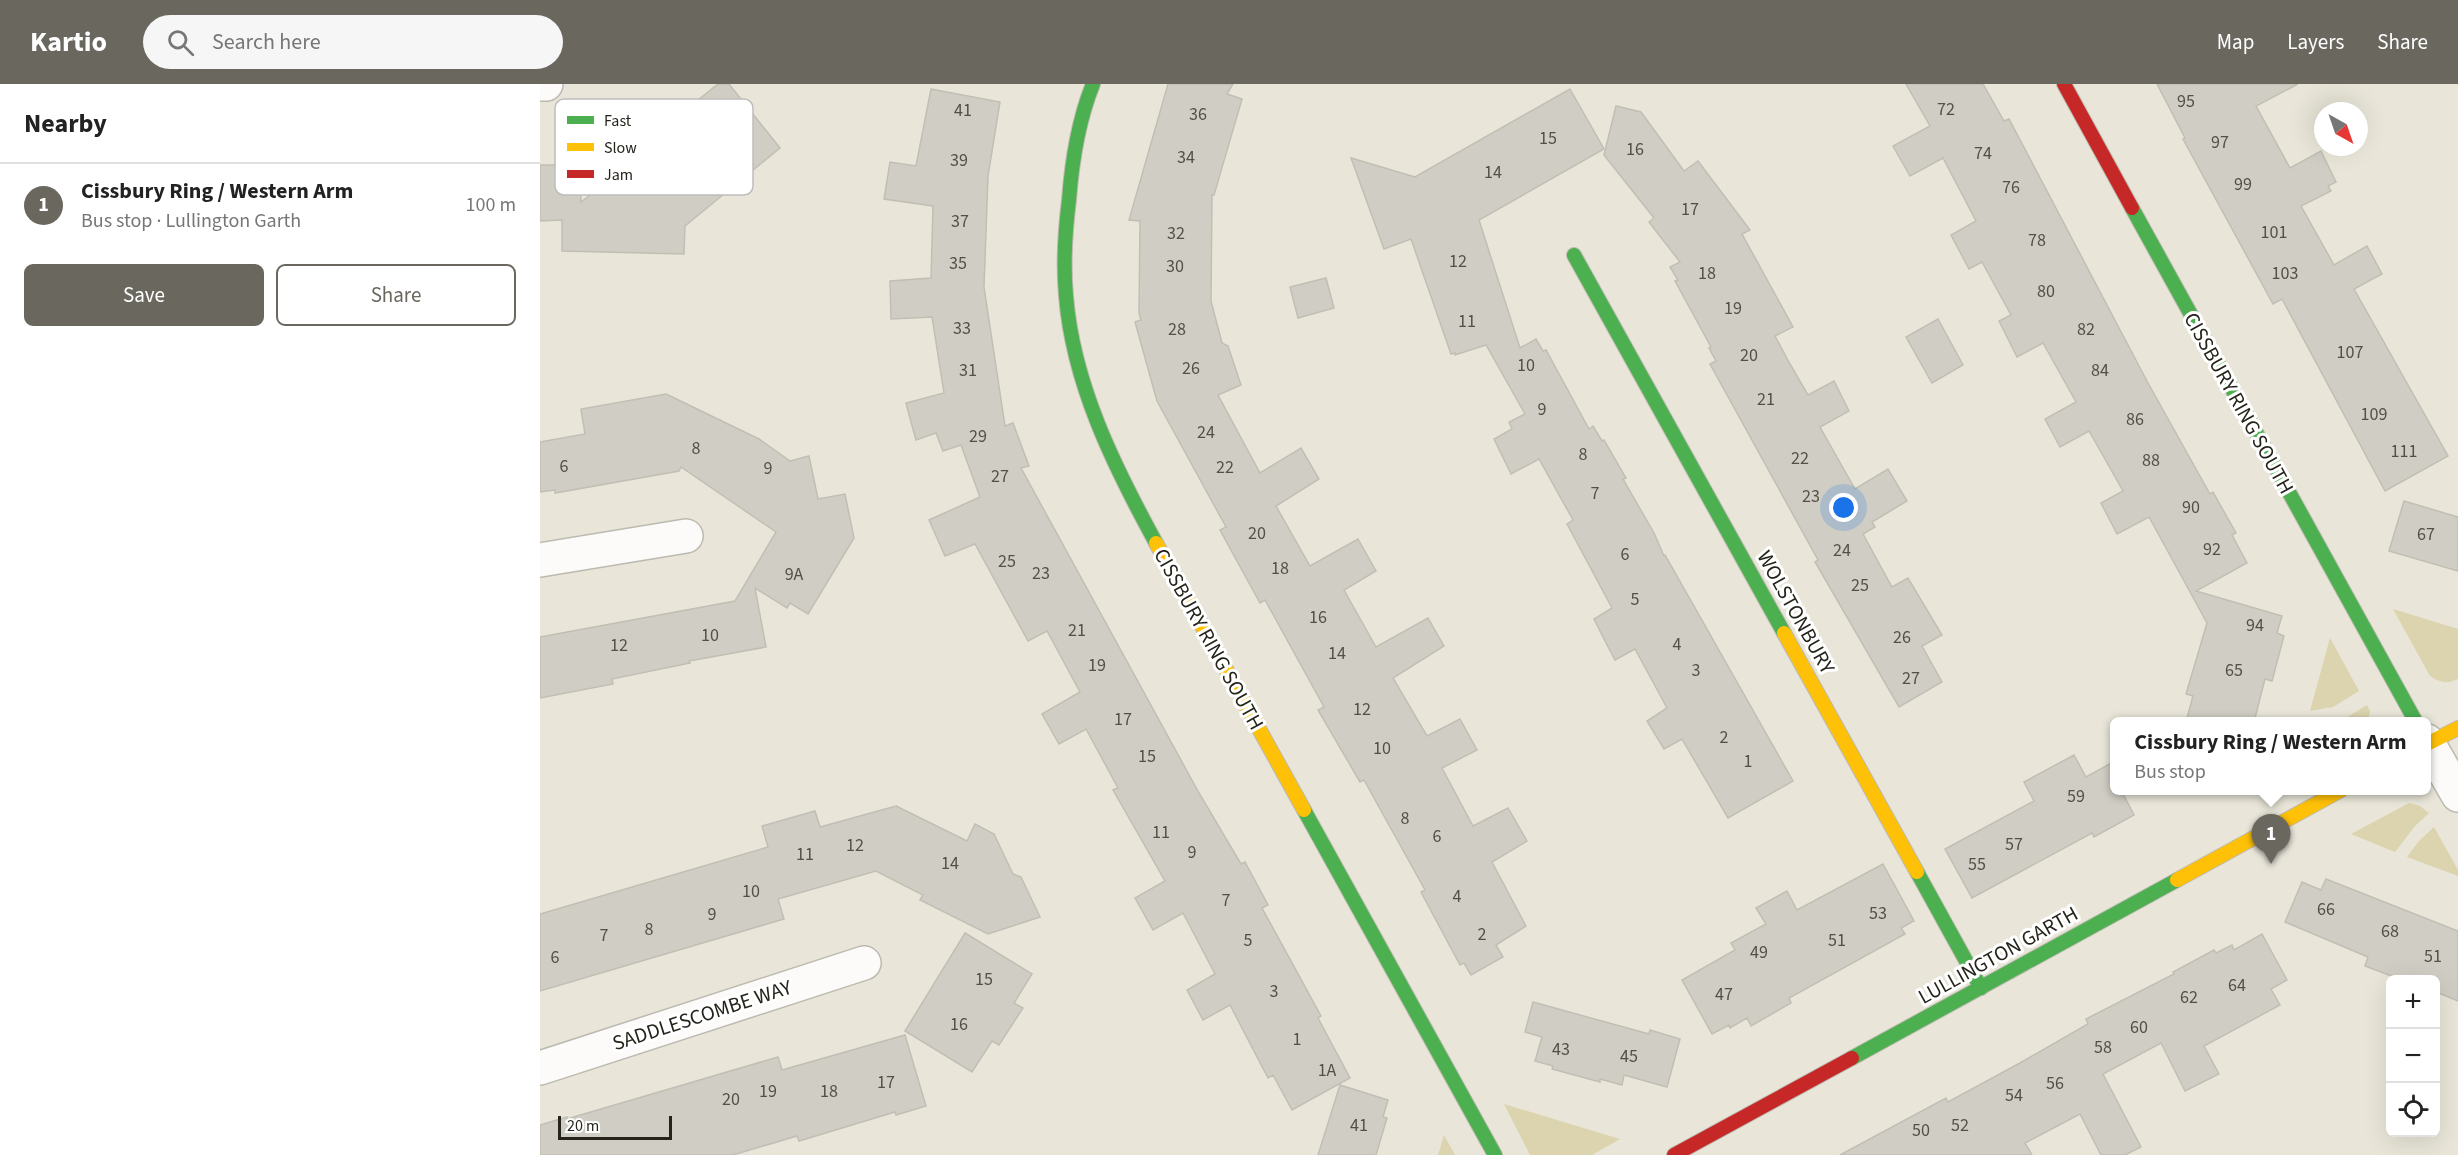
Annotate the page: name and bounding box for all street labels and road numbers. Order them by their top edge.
street label: CISSBURY RING SOUTH [2177,307,2301,499]
street label: CISSBURY RING SOUTH [1147,543,1271,735]
street label: WOLSTONBURY [1750,545,1843,680]
street label: LULLINGTON GARTH [1913,899,2083,1011]
street label: SADDLESCOMBE WAY [609,972,796,1058]

